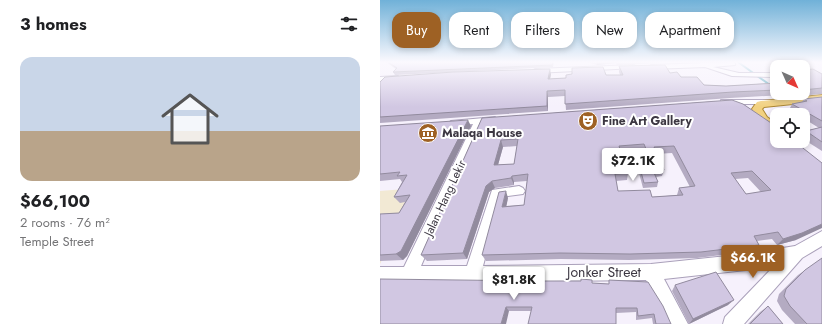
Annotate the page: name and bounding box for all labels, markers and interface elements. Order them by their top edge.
text: 3 homes [20,12,87,36]
chip: Buy [392,12,441,48]
chip: Rent [449,12,503,48]
chip: Filters [511,12,574,48]
chip: New [582,12,637,48]
chip: Apartment [645,12,734,48]
icon: filters [338,13,360,35]
north arrow [770,60,810,100]
map controls [770,60,810,148]
icon: home [154,83,226,155]
button: locate [770,108,810,148]
theatre icon: Fine Art Gallery [577,110,599,132]
place label: Fine Art Gallery [602,112,692,130]
museum icon: Malaqa House [417,122,439,144]
place label: Malaqa House [442,124,522,142]
pin: $72.1K [600,148,666,182]
text: $72.1K [611,151,655,170]
street label: Jalan Hang Lekir [419,156,471,241]
text: $66,100 [20,189,90,213]
text: 2 rooms · 76 m² [20,213,110,232]
text: Temple Street [20,232,94,251]
pin: $66.1K [720,245,786,279]
text: $66.1K [730,248,776,267]
street label: Jonker Street [565,262,642,282]
pin: $81.8K [481,267,547,301]
text: $81.8K [492,270,536,289]

